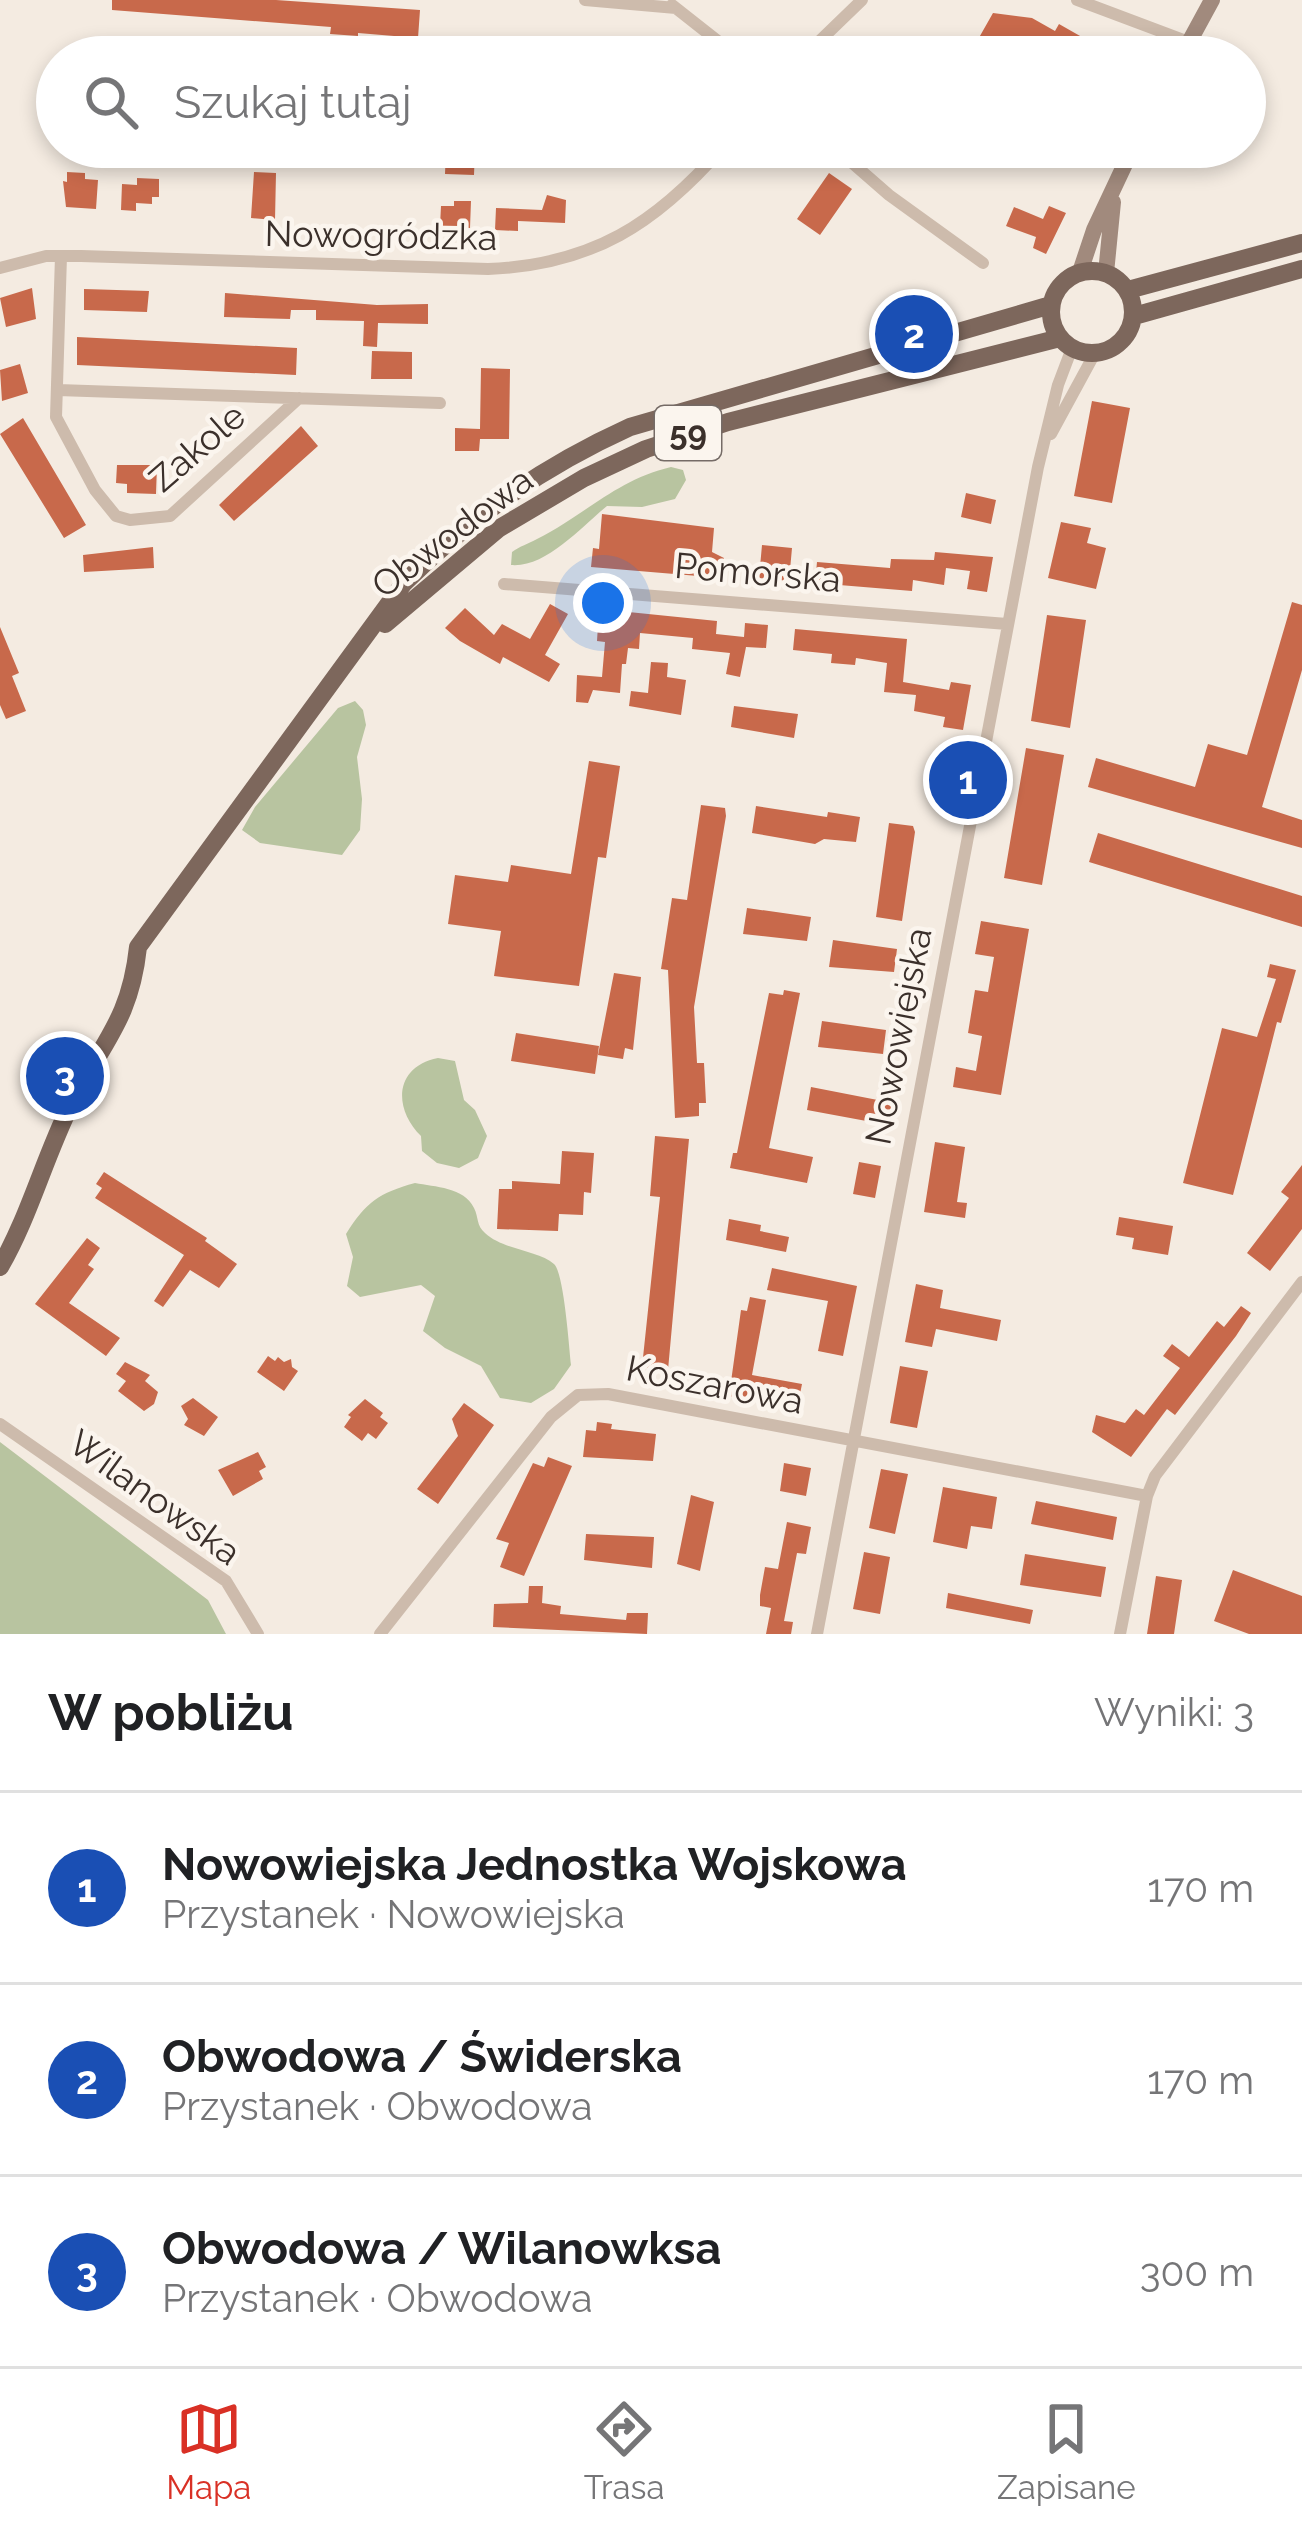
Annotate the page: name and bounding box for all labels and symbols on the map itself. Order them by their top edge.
street label: Nowogródzka [264,212,498,258]
pin: 2 [875,289,953,379]
street label: Zakole [141,394,253,500]
road number: 59 [655,406,721,460]
street label: Obwodowa [363,458,541,606]
street label: Pomorska [673,544,843,600]
your location [573,573,633,633]
pin: 1 [929,735,1007,825]
street label: Nowowiejska [856,924,940,1148]
pin: 3 [26,1031,104,1121]
street label: Koszarowa [623,1346,807,1422]
street label: Wilanowska [61,1421,249,1573]

